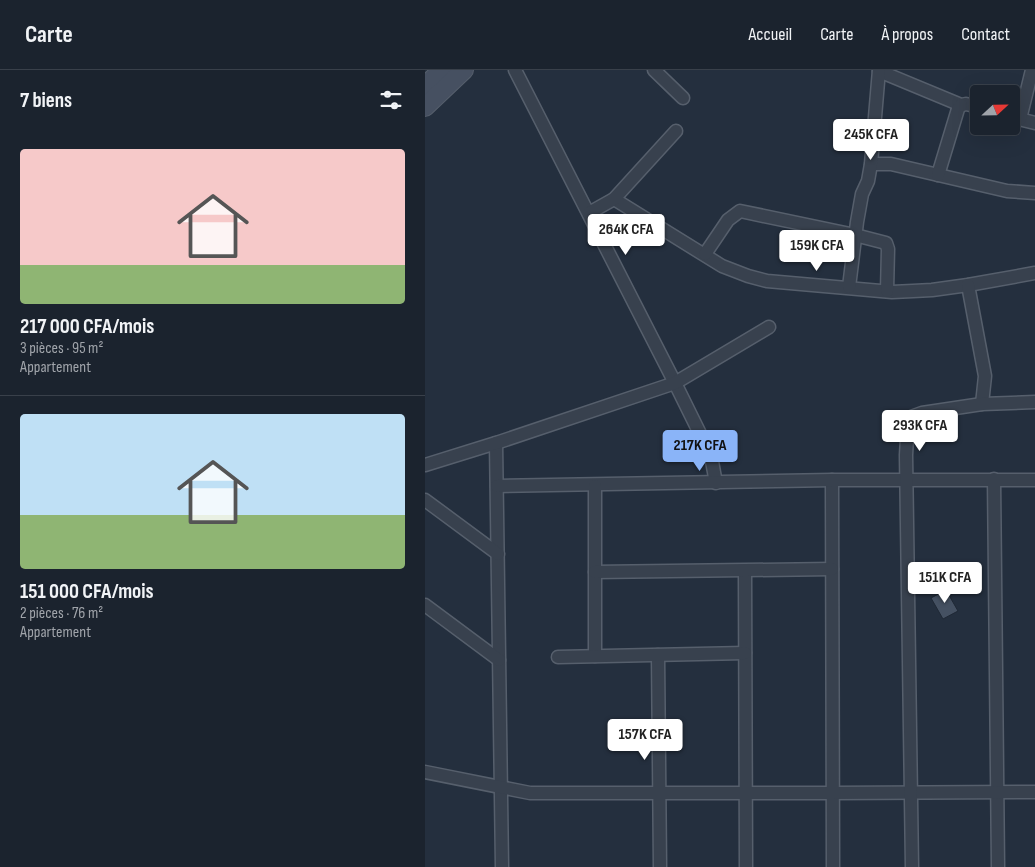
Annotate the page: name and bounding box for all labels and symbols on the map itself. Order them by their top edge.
north arrow [970,85,1020,135]
pin: 245K CFA [819,118,923,161]
pin: 264K CFA [574,214,678,256]
pin: 159K CFA [765,230,869,272]
pin: 293K CFA [868,410,972,452]
pin: 217K CFA [648,430,752,472]
pin: 151K CFA [893,562,997,604]
pin: 157K CFA [593,718,697,761]

